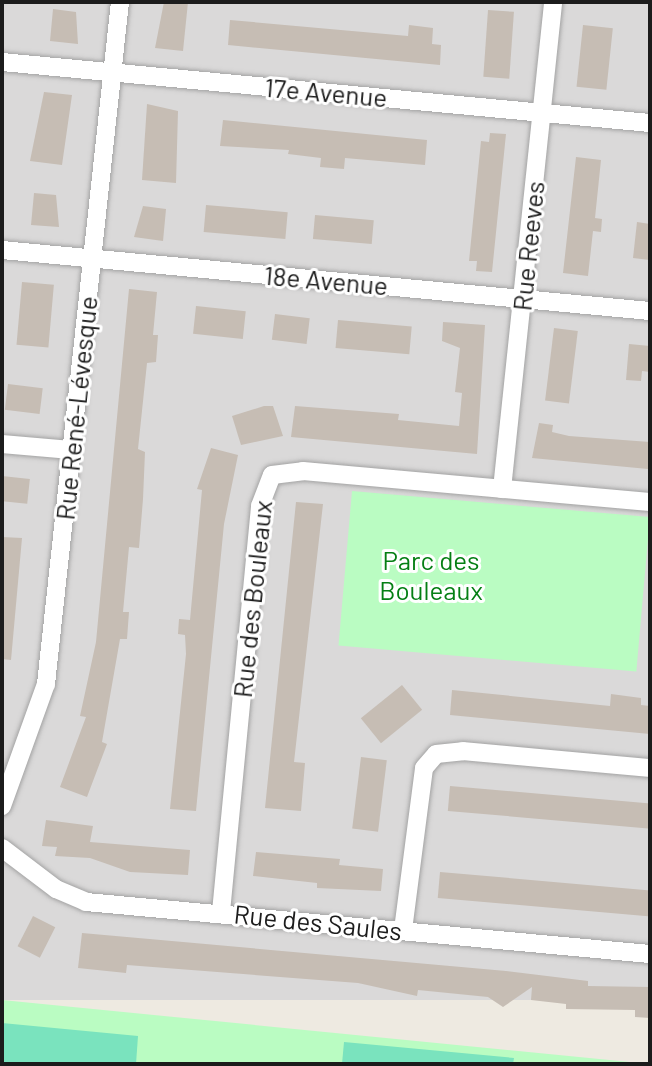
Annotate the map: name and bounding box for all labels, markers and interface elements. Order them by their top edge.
street label: 17e Avenue [263,71,389,113]
street label: Rue Reeves [506,180,550,312]
street label: 18e Avenue [263,259,389,301]
street label: Rue René-Lévesque [49,294,103,522]
street label: Rue des Bouleaux [226,499,278,699]
park label: Parc des Bouleaux [379,544,483,606]
street label: Rue des Saules [232,898,404,946]

